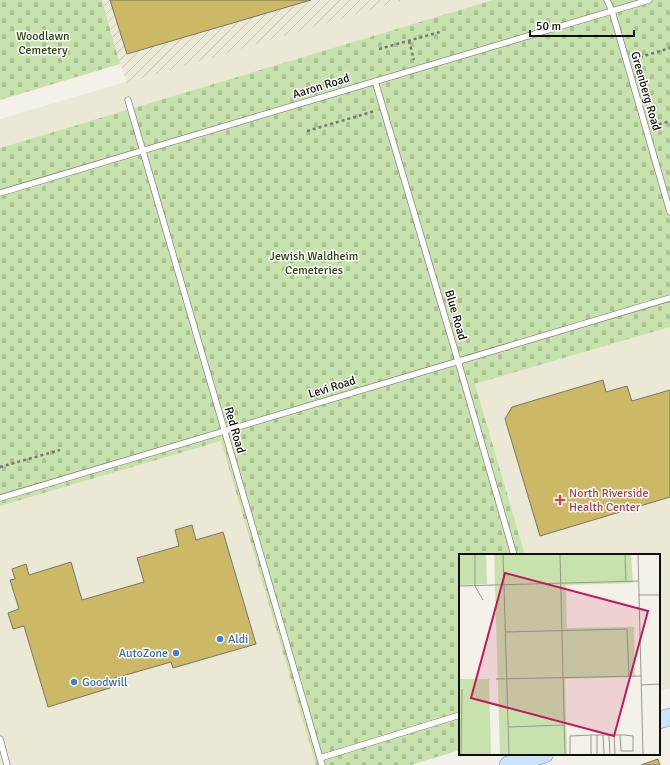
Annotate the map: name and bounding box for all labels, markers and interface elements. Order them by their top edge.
scale bar [530,12,634,38]
text: 50 m [536,19,561,34]
park label: Woodlawn Cemetery [16,29,70,58]
street label: Greenberg Road [627,50,664,133]
street label: Aaron Road [291,71,351,102]
park label: Jewish Waldheim Cemeteries [270,249,358,278]
street label: Blue Road [441,288,470,342]
street label: Levi Road [307,373,358,402]
street label: Red Road [221,405,248,455]
place label: North Riverside Health Center [569,486,648,515]
marker: North Riverside Health Center [554,494,566,506]
inset map [459,554,660,755]
place label: Aldi [228,632,248,647]
marker: Aldi [215,634,225,644]
place label: AutoZone [119,646,168,661]
marker: AutoZone [171,648,181,658]
place label: Goodwill [82,675,128,690]
marker: Goodwill [69,677,79,687]

